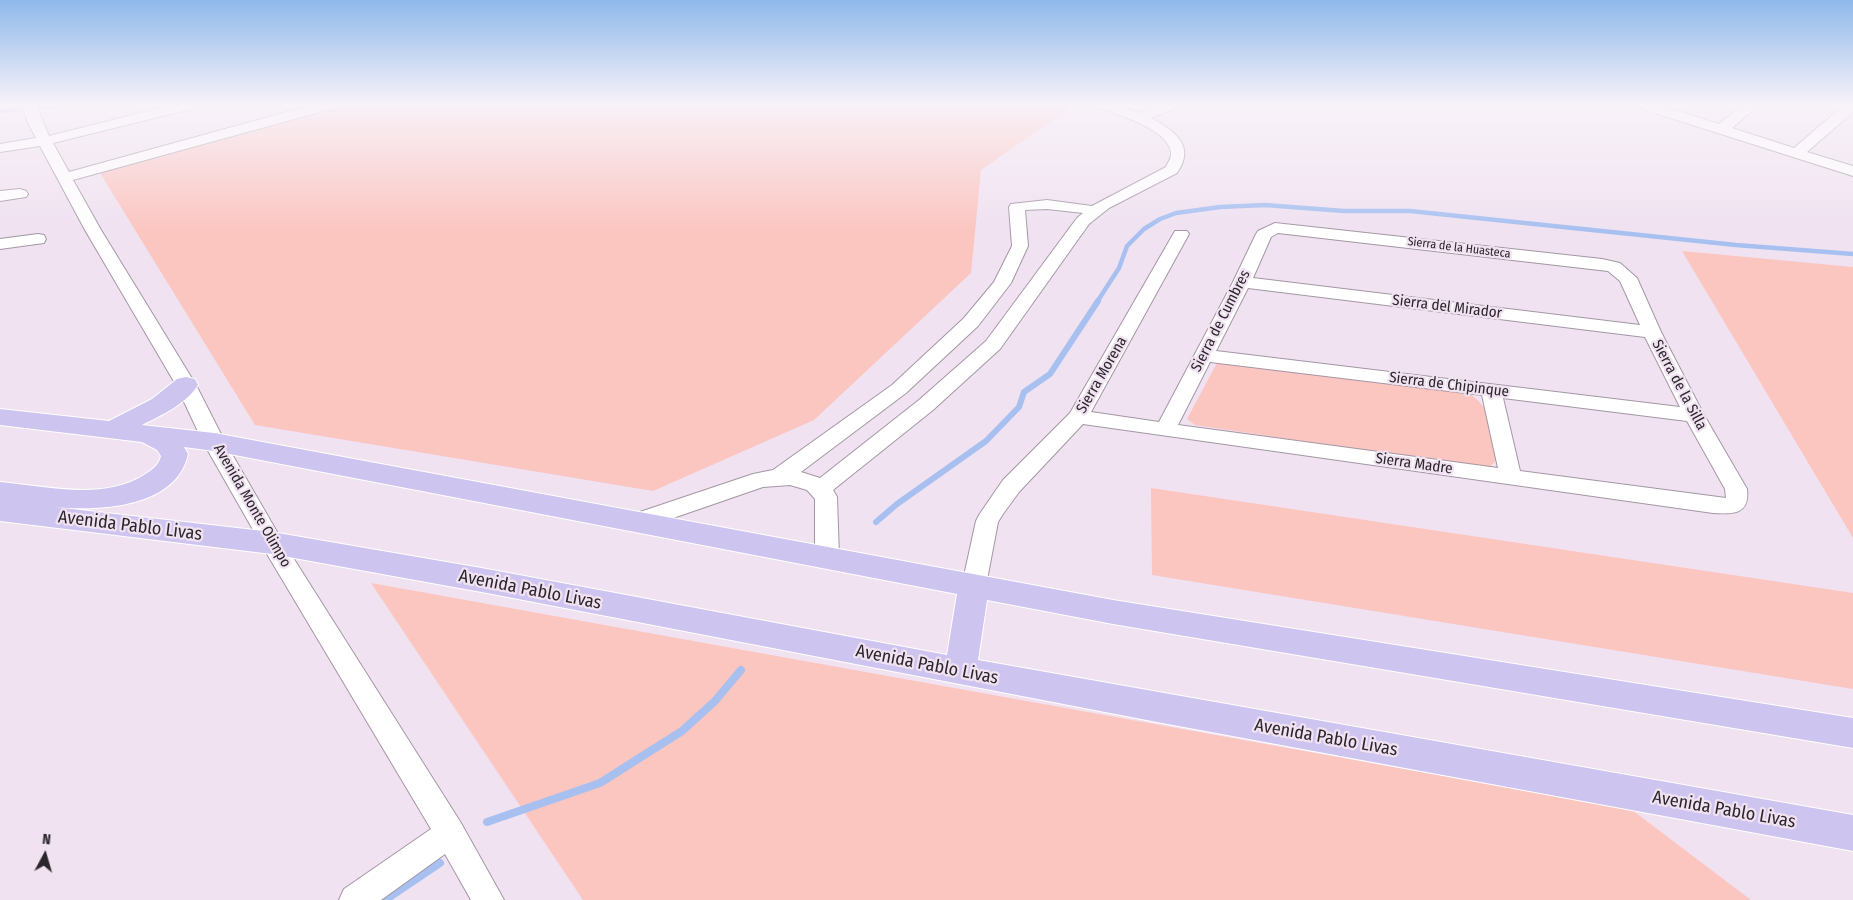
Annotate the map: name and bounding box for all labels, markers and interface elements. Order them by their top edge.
street label: Sierra de la Huasteca [1407,235,1511,261]
street label: Sierra de Cumbres [1188,267,1254,375]
street label: Sierra del Mirador [1391,291,1503,323]
street label: Sierra Morena [1073,333,1131,417]
street label: Sierra de la Silla [1648,337,1710,433]
street label: Sierra de Chipinque [1388,369,1510,401]
street label: Avenida Monte Olimpo [209,441,295,571]
street label: Sierra Madre [1374,450,1454,478]
street label: Avenida Pablo Livas [57,506,203,546]
street label: Avenida Pablo Livas [457,566,603,614]
street label: Avenida Pablo Livas [854,641,1000,689]
street label: Avenida Pablo Livas [1253,715,1399,761]
street label: Avenida Pablo Livas [1651,787,1797,833]
north arrow [20,830,70,880]
text: N [42,831,52,848]

